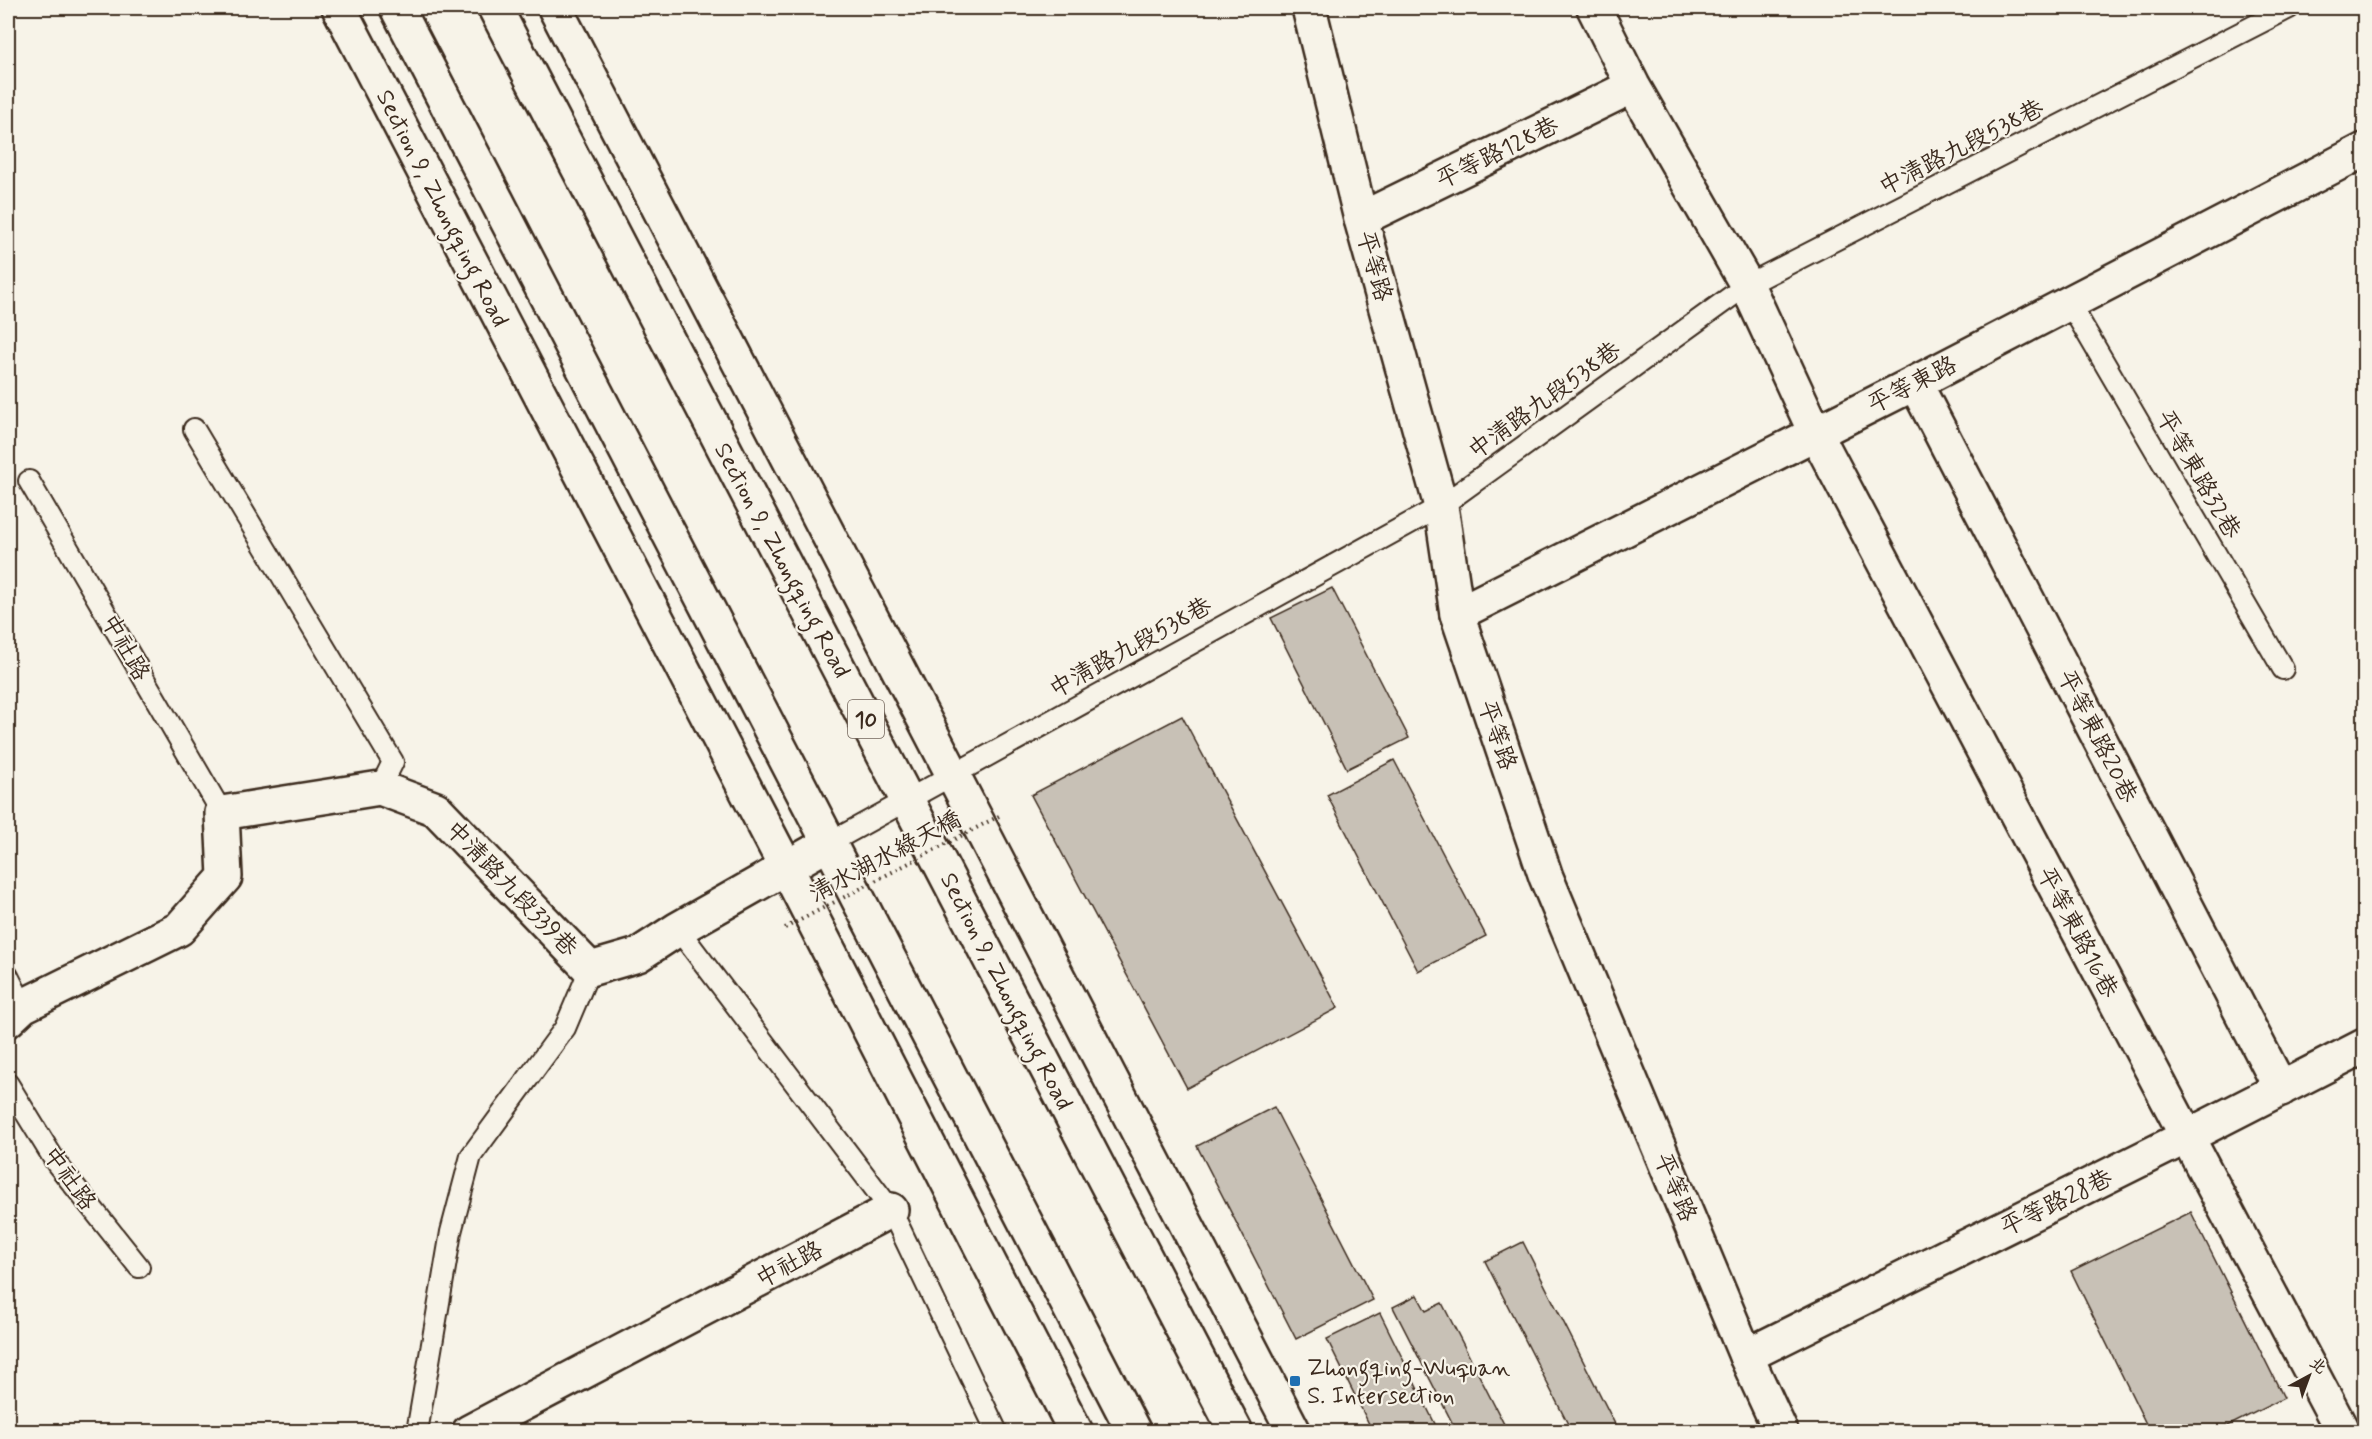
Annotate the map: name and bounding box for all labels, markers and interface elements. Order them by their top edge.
street label: Section 9, Zhongqing Road [366,85,515,334]
street label: 中清路九段538巷 [1874,93,2050,203]
street label: 平等路128巷 [1431,110,1564,196]
street label: 平等路 [1349,228,1398,305]
street label: 中清路九段538巷 [1462,335,1627,467]
street label: 平等東路 [1863,350,1962,421]
street label: 平等東路32巷 [2148,405,2247,545]
street label: Section 9, Zhongqing Road [704,438,857,685]
street label: 中清路九段538巷 [1044,591,1218,706]
street label: 中社路 [93,609,156,687]
street label: 平等東路20巷 [2050,665,2144,809]
street label: 平等路 [1470,696,1523,775]
road number: 10 [848,700,884,738]
street label: 清水湖水綠天橋 [804,804,967,910]
street label: 中清路九段339巷 [438,814,584,964]
street label: 平等東路16巷 [2029,862,2124,1004]
street label: Section 9, Zhongqing Road [930,868,1079,1117]
street label: 中社路 [35,1141,102,1217]
street label: 平等路 [1646,1148,1703,1227]
street label: 平等路28巷 [1996,1163,2118,1244]
street label: 中社路 [751,1235,829,1296]
north arrow [2279,1346,2339,1406]
place label: Zhongqing-Wuquan S. Intersection [1307,1353,1511,1412]
text: 北 [2305,1353,2331,1379]
marker: Zhongqing-Wuquan S. Intersection [1288,1374,1302,1388]

